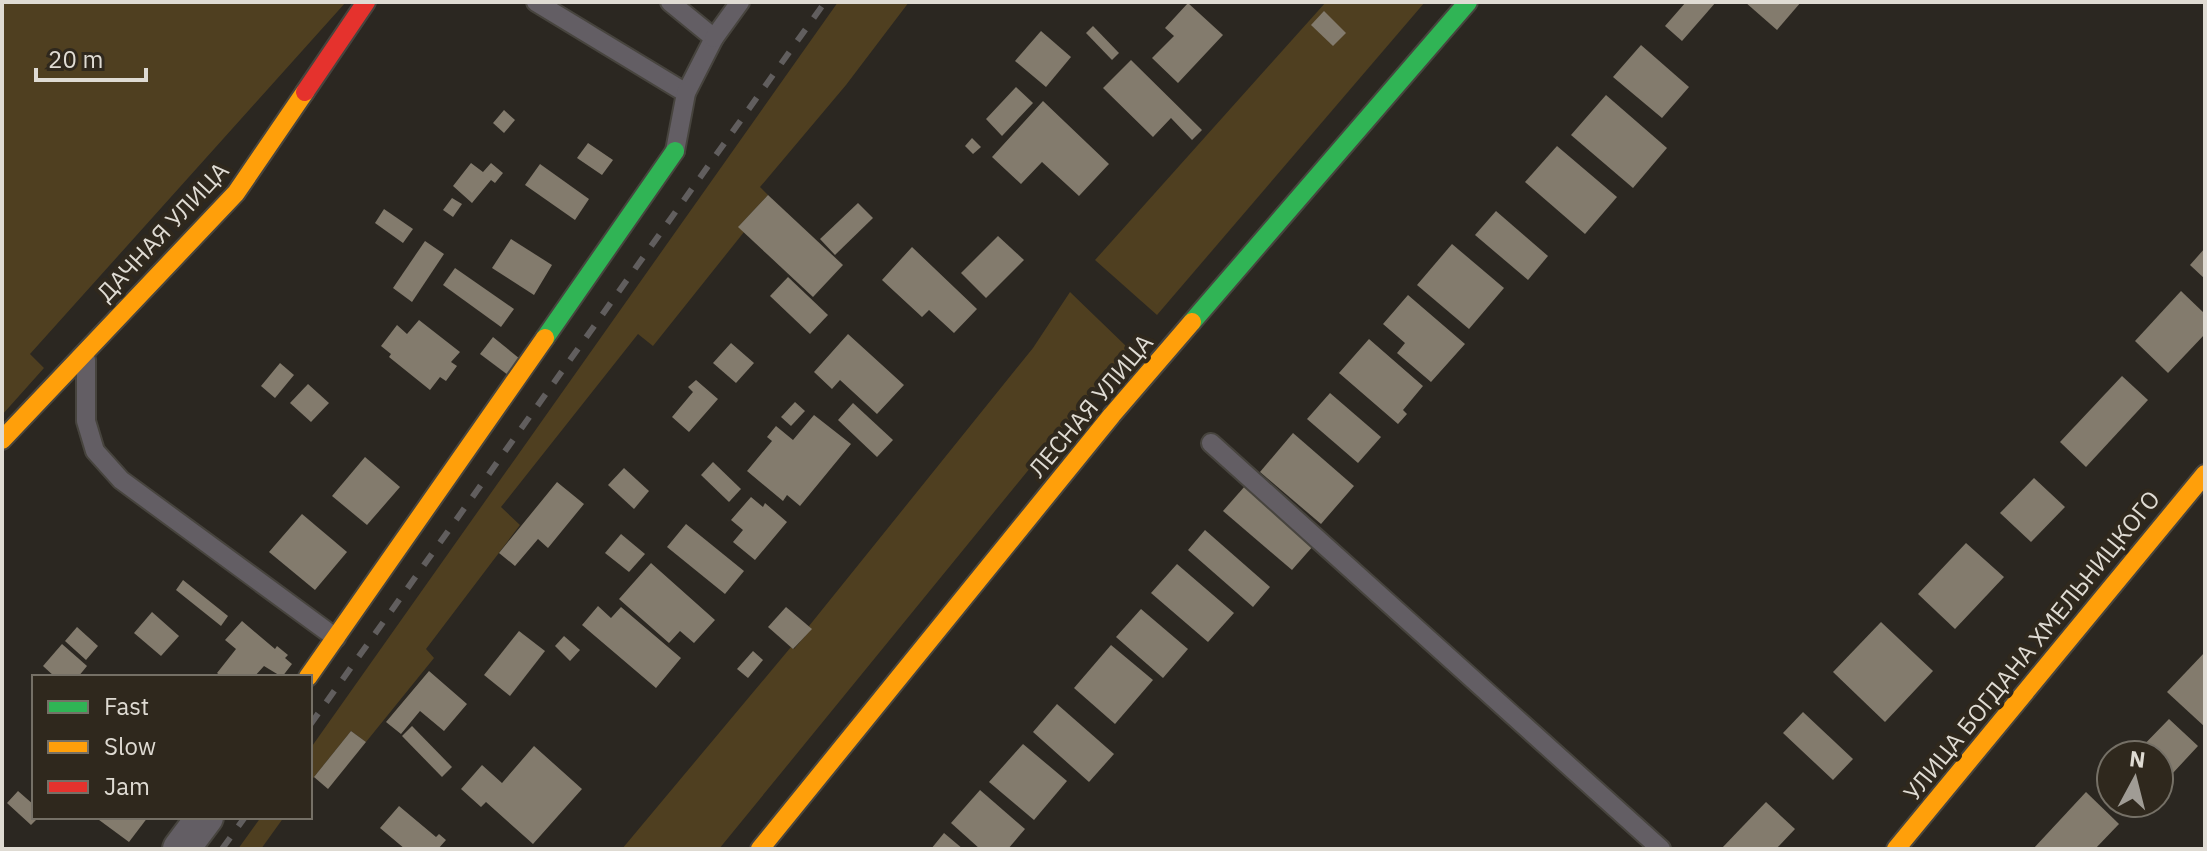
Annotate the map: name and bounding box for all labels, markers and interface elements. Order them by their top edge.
scale bar [36,32,146,82]
text: 20 m [48,43,103,75]
street label: ДАЧНАЯ УЛИЦА [89,155,235,308]
street label: ЛЕСНАЯ УЛИЦА [1021,327,1160,484]
street label: УЛИЦА БОГДАНА ХМЕЛЬНИЦКОГО [1896,484,2167,807]
legend [32,675,312,819]
text: Fast [104,690,149,722]
text: Slow [104,730,156,762]
north arrow [2095,739,2175,819]
text: N [2128,743,2147,774]
text: Jam [104,770,150,802]

